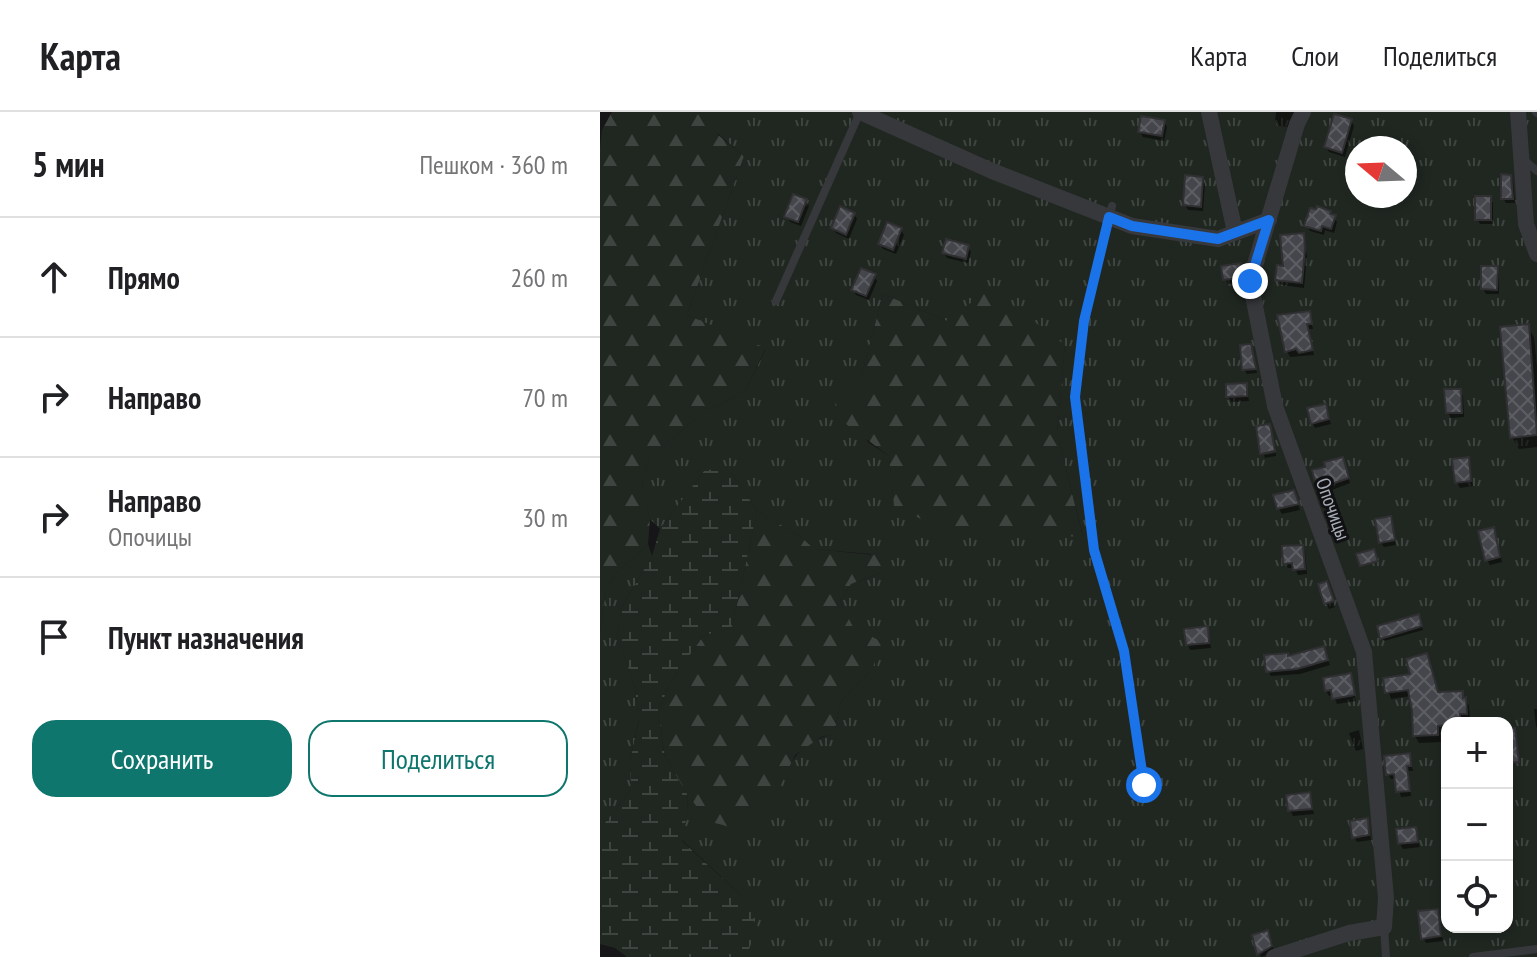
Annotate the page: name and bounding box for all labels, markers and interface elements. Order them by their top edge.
text: Карта [40,31,121,80]
text: Карта [1190,37,1247,74]
text: Слои [1291,37,1339,74]
text: Поделиться [1383,37,1497,74]
north arrow [1345,136,1417,208]
text: 5 мин [32,142,105,186]
text: Пешком · 360 m [419,148,568,181]
icon: ahead [32,255,76,299]
text: Прямо [108,258,180,297]
text: 260 m [510,261,568,294]
route end [1232,263,1268,299]
icon: right [32,375,76,419]
text: Направо [108,378,201,417]
text: 70 m [522,381,568,414]
street label: Опочицы [1310,474,1356,544]
text: Направо [108,481,201,520]
icon: right [32,495,76,539]
text: 30 m [522,501,568,534]
text: Опочицы [108,520,192,553]
icon: arrive [32,615,76,659]
text: Пункт назначения [108,618,304,657]
map controls [1441,717,1513,933]
button: + [1441,717,1513,789]
button: Сохранить [32,720,292,797]
button: Поделиться [308,720,568,797]
route start [1126,767,1162,803]
button: − [1441,789,1513,861]
button: locate [1441,861,1513,933]

